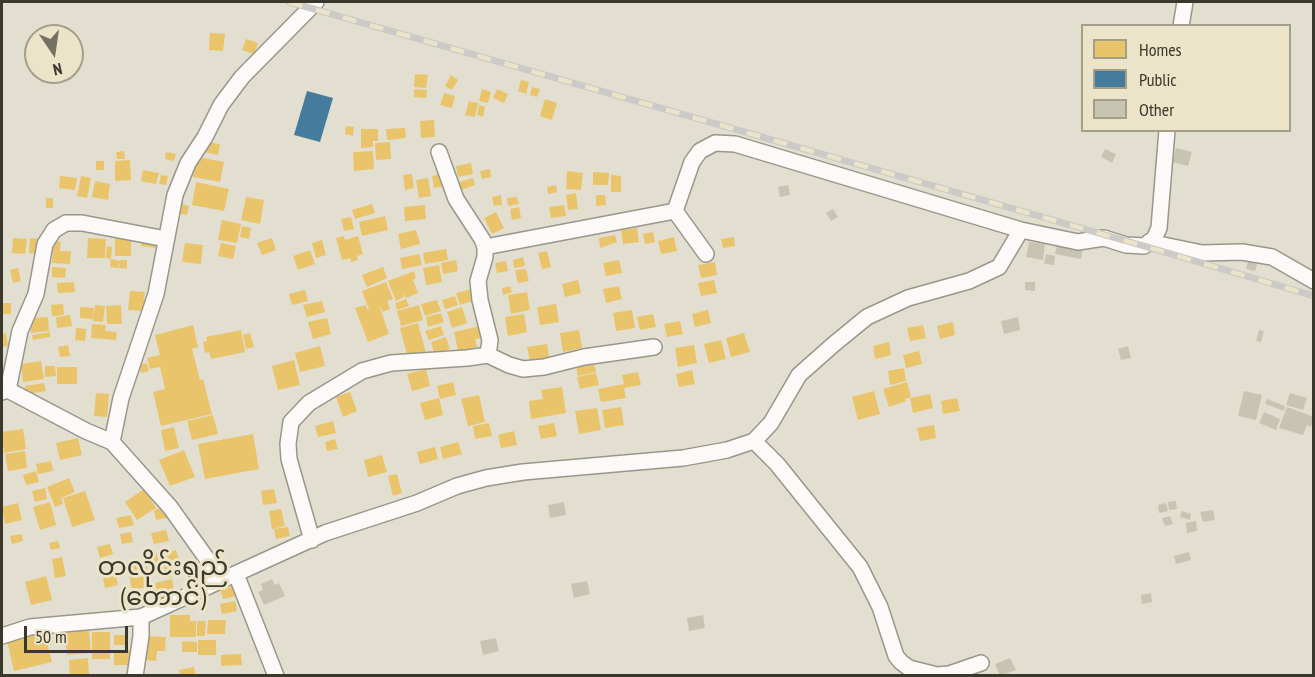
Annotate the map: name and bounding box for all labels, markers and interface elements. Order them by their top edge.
north arrow [24,24,84,84]
legend [1081,24,1291,132]
text: Homes [1139,38,1182,61]
text: N [51,59,64,80]
text: Public [1139,68,1177,91]
text: Other [1139,98,1174,121]
district label: တလိုင်းရှည် (တောင်) [98,552,228,614]
scale bar [27,614,130,652]
text: 50 m [35,625,67,648]

